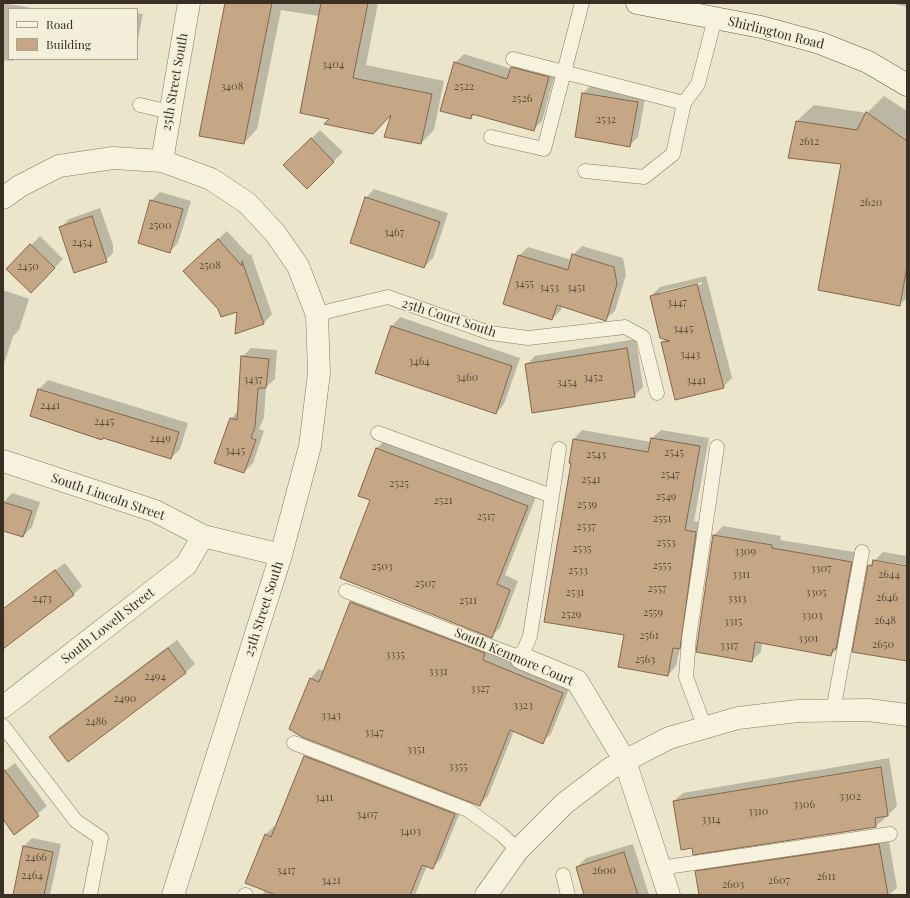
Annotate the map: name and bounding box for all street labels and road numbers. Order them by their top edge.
street label: Shirlington Road [726,14,826,52]
street label: 25th Street South [159,32,191,132]
street label: 25th Court South [400,295,498,341]
street label: South Lincoln Street [49,470,167,524]
street label: 25th Street South [241,559,287,659]
street label: South Lowell Street [58,585,158,667]
street label: South Kenmore Court [452,625,576,689]

